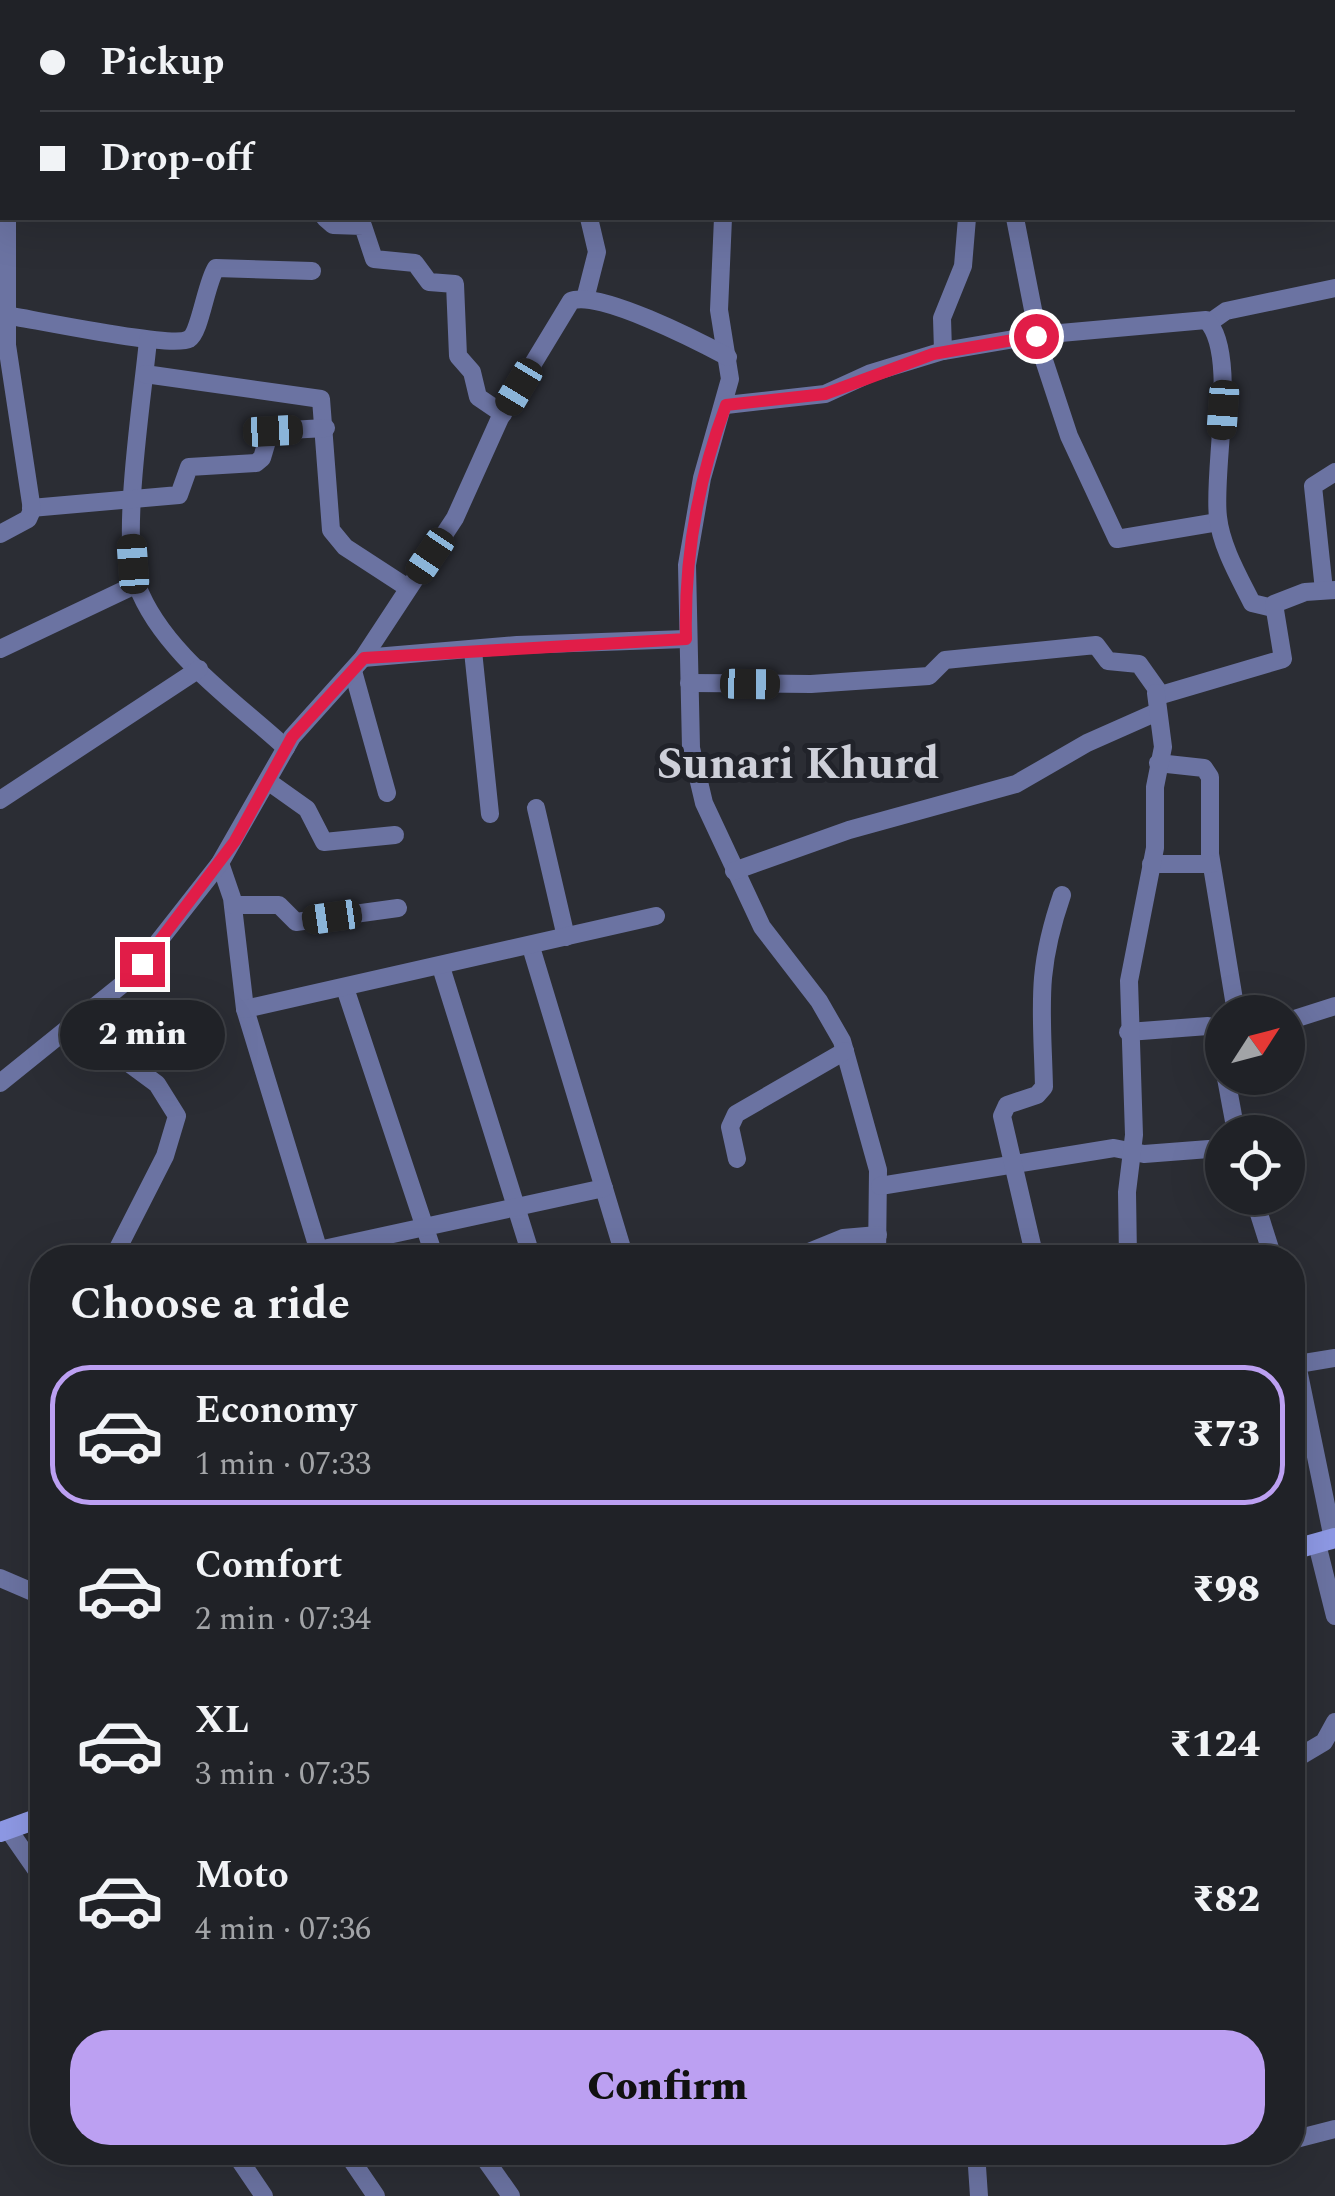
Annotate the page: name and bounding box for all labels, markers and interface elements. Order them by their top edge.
text: Pickup [100,34,224,92]
text: Drop-off [100,130,254,188]
route start [1014,314,1059,359]
car [491,354,547,420]
car [1206,379,1240,441]
car [242,414,304,448]
car [401,523,459,589]
car [116,533,150,595]
car [720,668,780,700]
district label: Sunari Khurd [657,730,939,799]
car [300,898,364,936]
route end [120,942,165,987]
north arrow [1205,995,1305,1095]
map controls [1205,995,1305,1215]
callout: 2 min [59,999,224,1069]
text: 2 min [98,1010,187,1059]
button: locate [1205,1115,1305,1215]
text: Choose a ride [70,1270,350,1339]
text: Economy [195,1382,356,1440]
icon: car [75,1390,165,1480]
text: ₹73 [1192,1406,1260,1464]
text: 1 min · 07:33 [195,1440,371,1489]
text: Comfort [195,1537,342,1595]
icon: car [75,1545,165,1635]
text: ₹98 [1192,1561,1260,1619]
text: 2 min · 07:34 [195,1595,371,1644]
text: XL [195,1692,249,1750]
icon: car [75,1700,165,1790]
text: ₹124 [1169,1716,1260,1774]
text: 3 min · 07:35 [195,1750,371,1799]
text: Moto [195,1847,289,1905]
icon: car [75,1855,165,1945]
text: ₹82 [1192,1871,1260,1929]
text: 4 min · 07:36 [195,1905,371,1954]
button: Confirm [70,2030,1265,2145]

